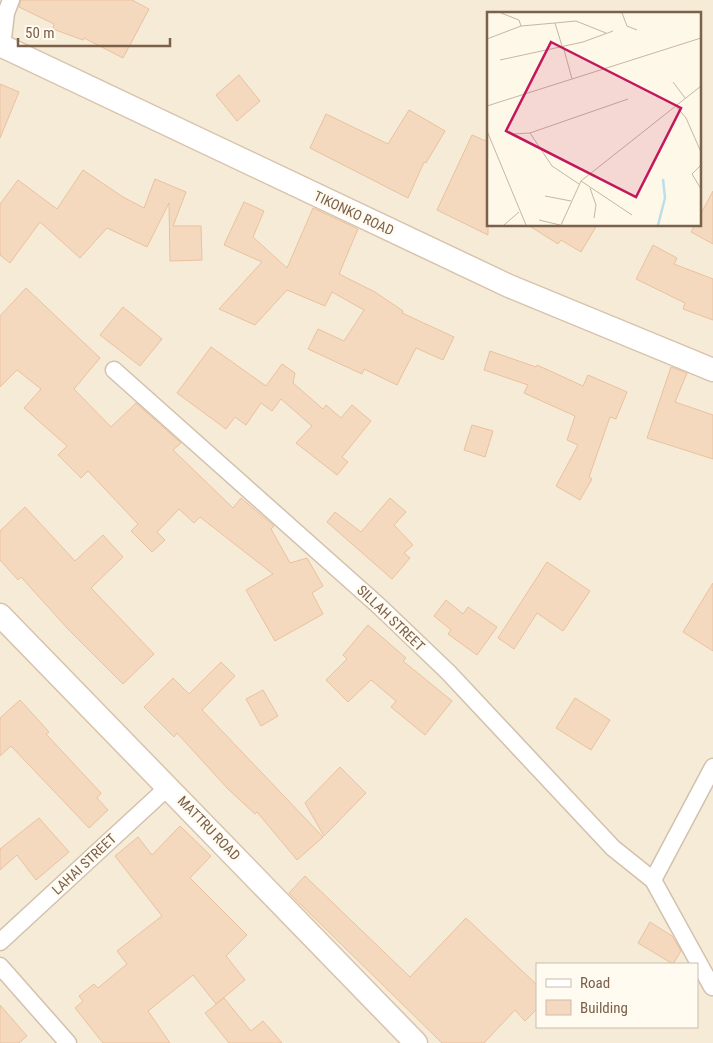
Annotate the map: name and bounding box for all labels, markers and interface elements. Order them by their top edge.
inset map [487,12,700,226]
scale bar [18,15,170,47]
text: 50 m [25,24,55,42]
street label: TIKONKO ROAD [312,188,396,238]
street label: SILLAH STREET [354,582,428,654]
street label: MATTRU ROAD [174,793,244,863]
street label: LAHAI STREET [49,830,119,898]
legend [536,963,698,1028]
text: Road [580,974,610,992]
text: Building [580,999,628,1017]

